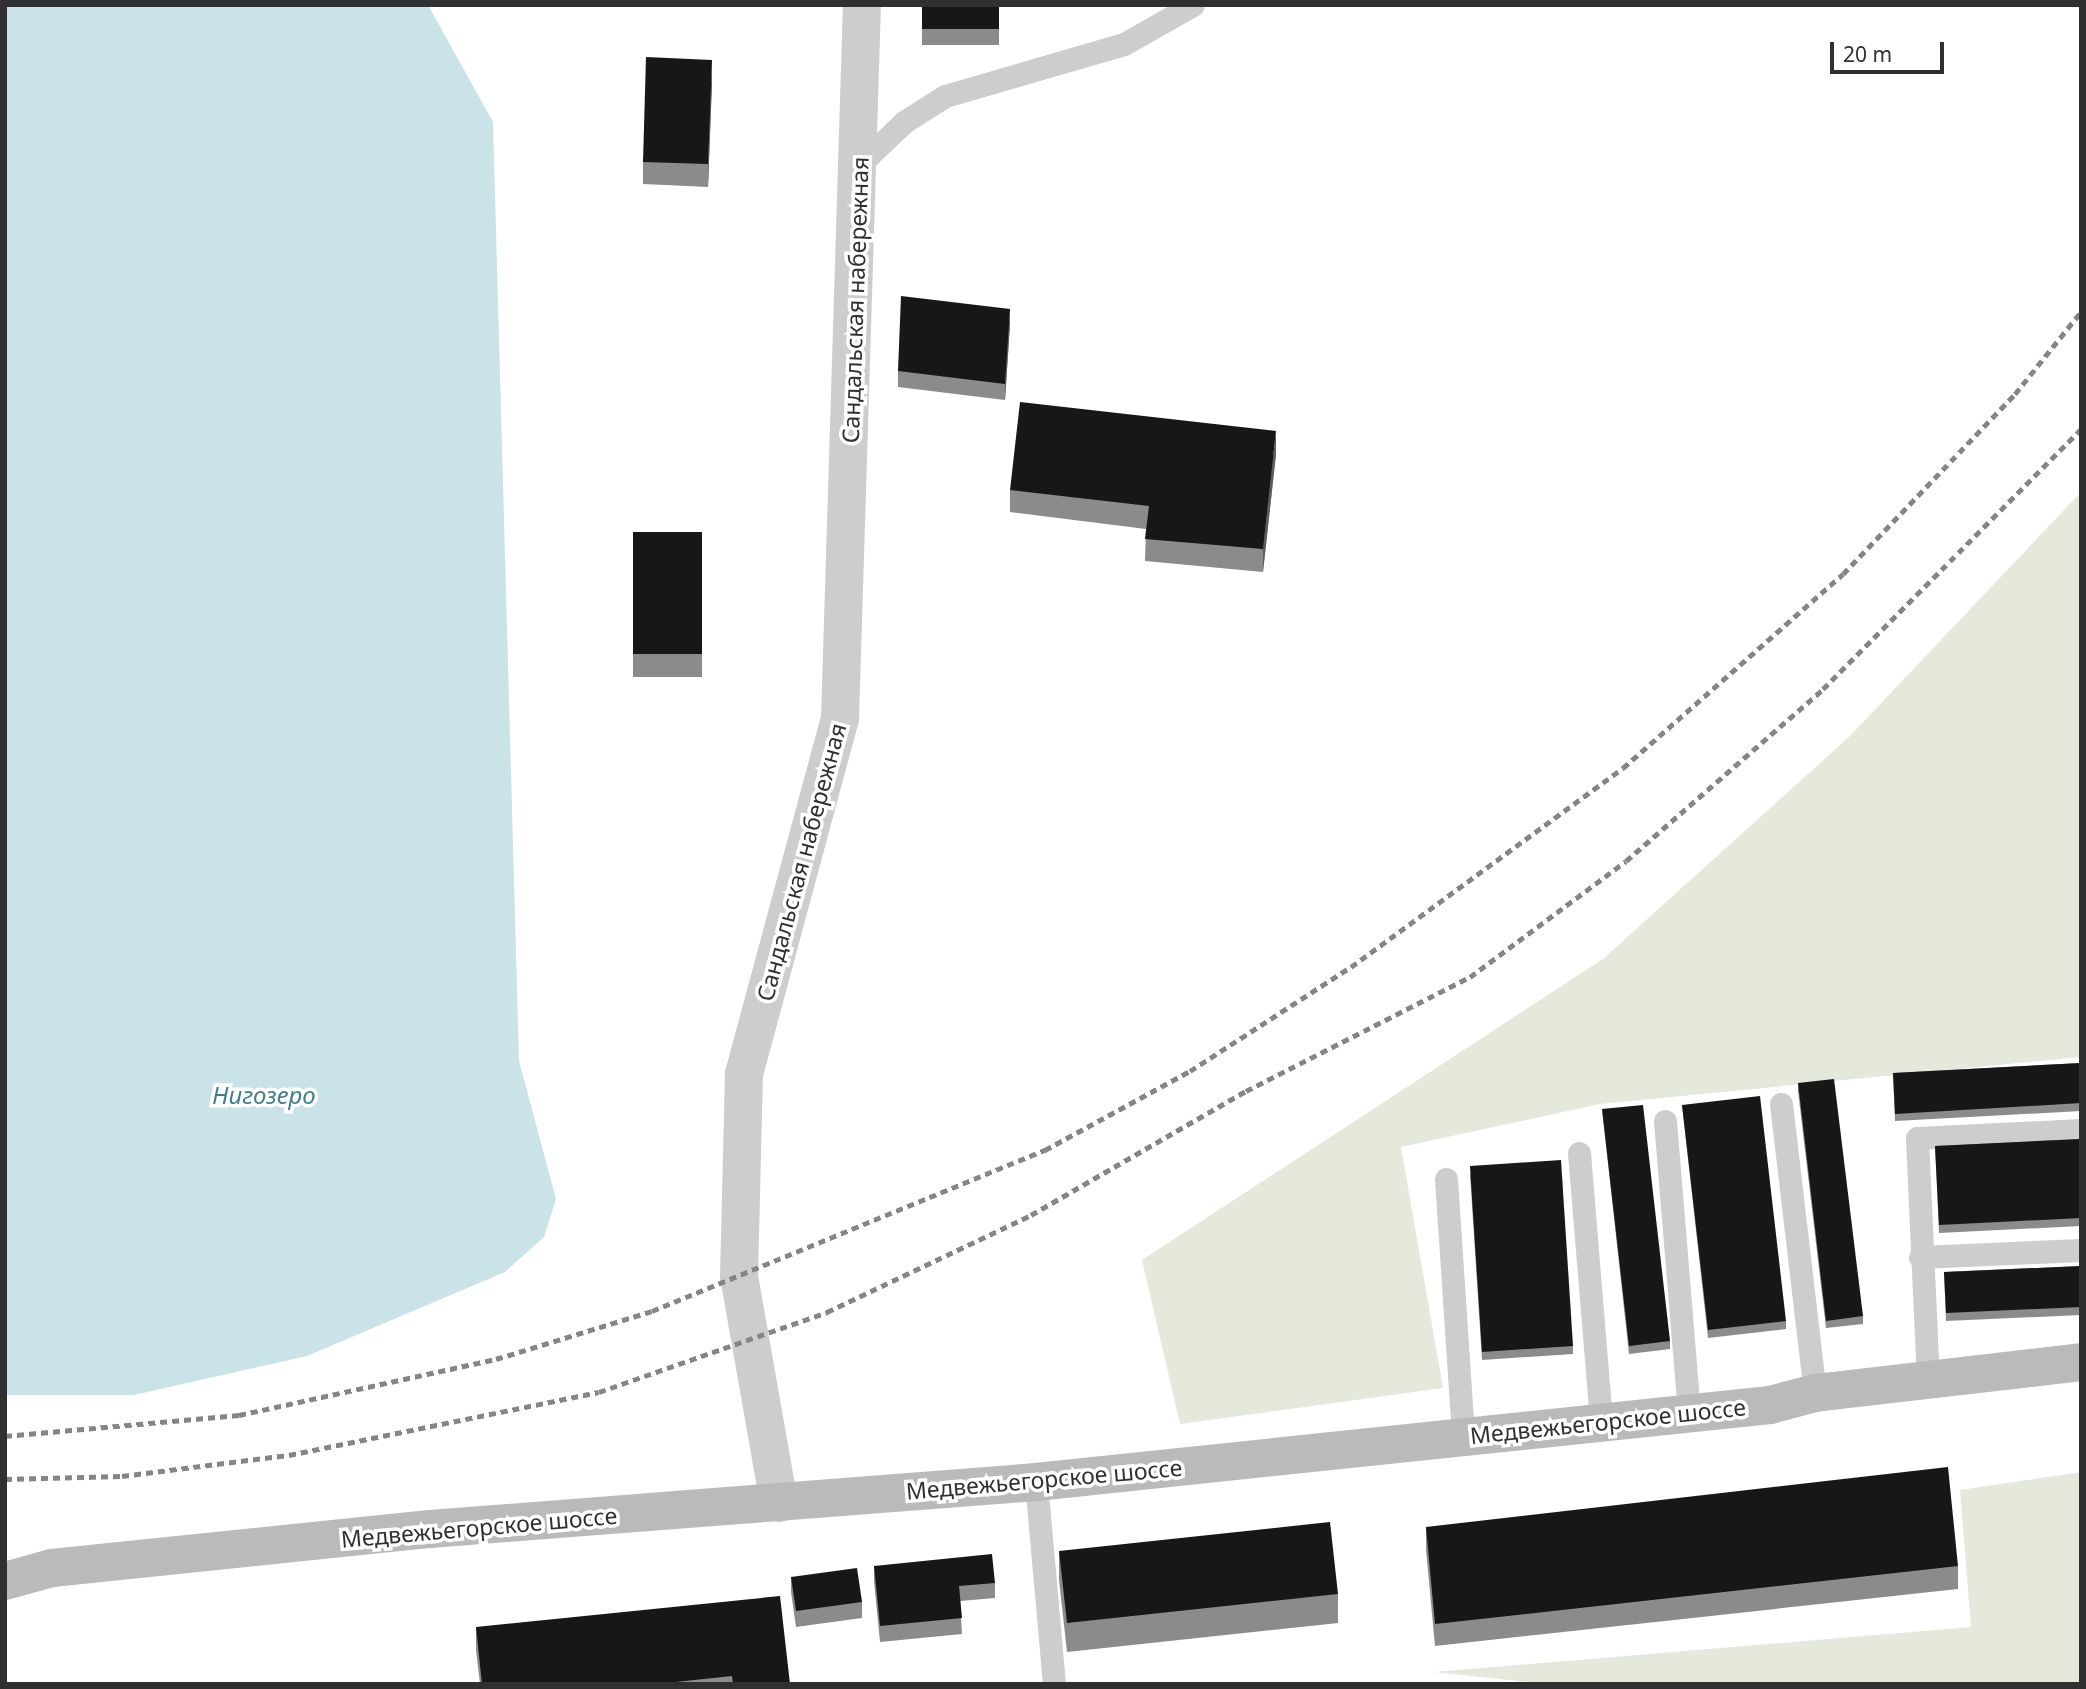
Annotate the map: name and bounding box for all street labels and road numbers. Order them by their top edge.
street label: Сандальская набережная [836,156,874,444]
street label: Сандальская набережная [751,720,851,1004]
street label: Медвежьегорское шоссе [1469,1393,1747,1449]
street label: Медвежьегорское шоссе [905,1453,1183,1505]
street label: Медвежьегорское шоссе [340,1501,618,1553]

